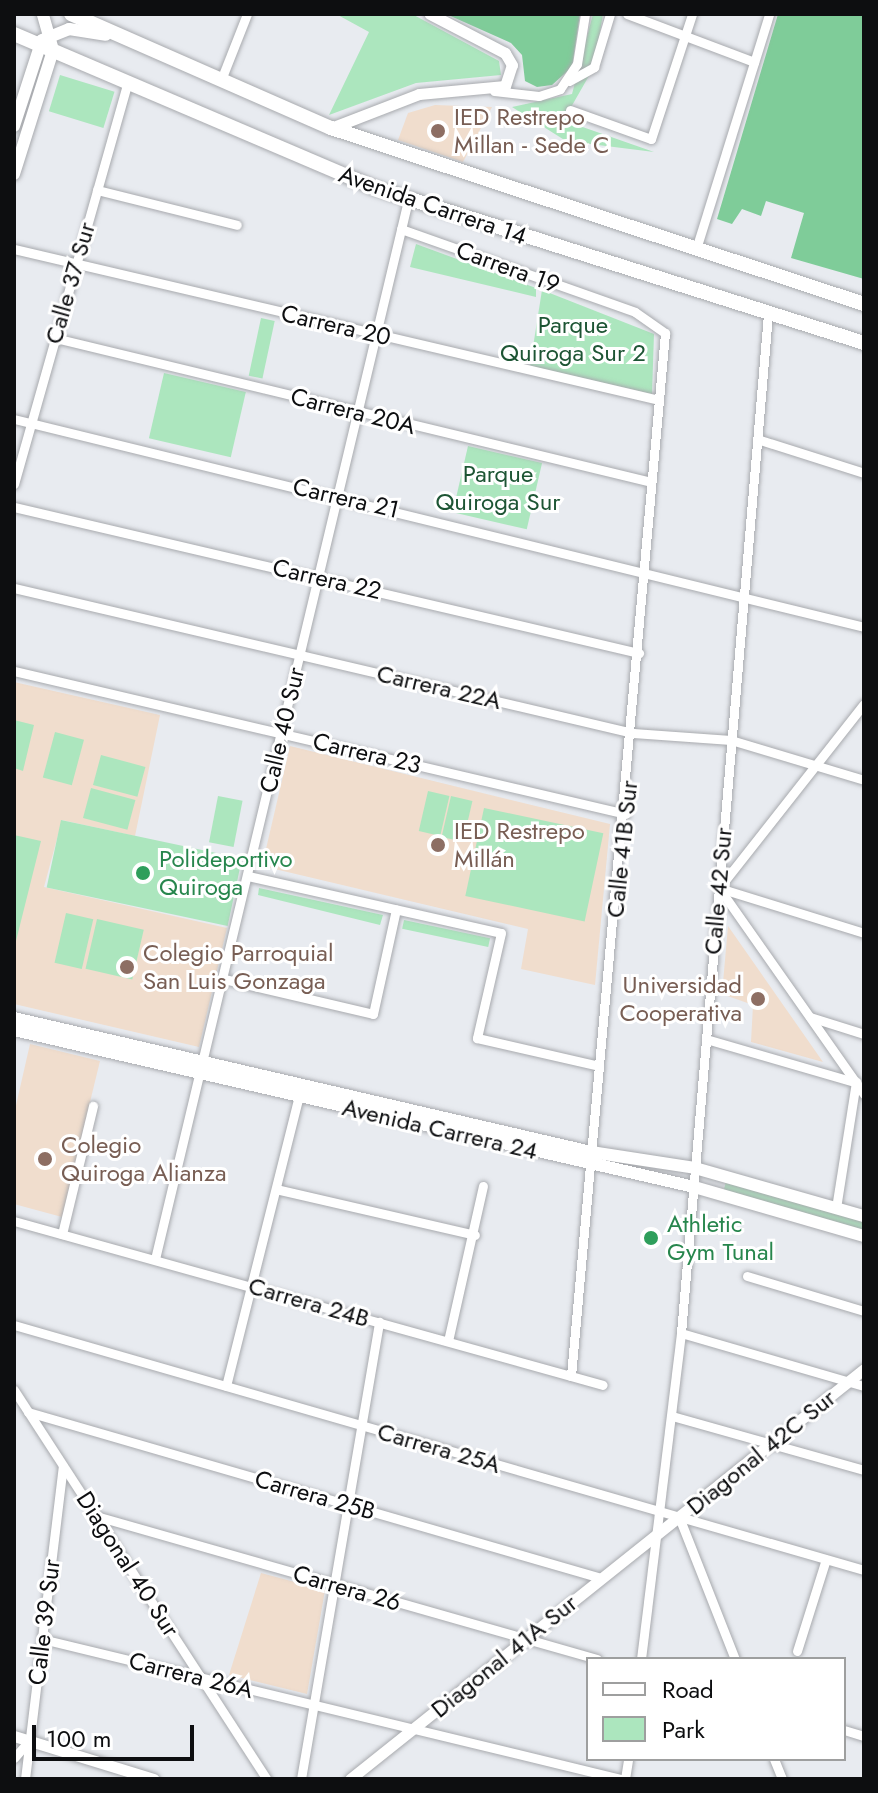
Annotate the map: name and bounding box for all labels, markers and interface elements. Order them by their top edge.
place label: IED Restrepo Millan - Sede C [454,103,609,159]
marker: IED Restrepo Millan - Sede C [429,122,447,140]
street label: Avenida Carrera 14 [335,159,531,251]
street label: Calle 37 Sur [39,219,101,347]
street label: Carrera 19 [452,235,564,299]
street label: Carrera 20 [278,298,394,352]
park label: Parque Quiroga Sur 2 [500,311,646,367]
street label: Carrera 20A [288,382,418,440]
park label: Parque Quiroga Sur [435,460,561,516]
street label: Carrera 21 [290,472,402,524]
street label: Carrera 22 [270,553,384,605]
street label: Carrera 22A [374,659,504,715]
street label: Calle 40 Sur [254,664,310,796]
street label: Carrera 23 [310,727,424,779]
street label: Calle 41B Sur [600,779,644,919]
place label: IED Restrepo Millán [454,817,585,873]
street label: Calle 42 Sur [698,826,738,956]
marker: IED Restrepo Millán [429,836,447,854]
place label: Polideportivo Quiroga [159,845,293,901]
marker: Polideportivo Quiroga [134,864,152,882]
place label: Colegio Parroquial San Luis Gonzaga [143,939,333,995]
marker: Colegio Parroquial San Luis Gonzaga [118,958,136,976]
place label: Universidad Cooperativa [619,971,742,1027]
marker: Universidad Cooperativa [749,990,767,1008]
street label: Avenida Carrera 24 [340,1093,540,1165]
place label: Colegio Quiroga Alianza [61,1131,227,1187]
marker: Colegio Quiroga Alianza [36,1150,54,1168]
place label: Athletic Gym Tunal [667,1210,774,1266]
marker: Athletic Gym Tunal [642,1229,660,1247]
street label: Carrera 24B [245,1271,373,1333]
street label: Diagonal 42C Sur [681,1383,841,1521]
street label: Carrera 25A [374,1417,504,1479]
street label: Carrera 25B [251,1464,379,1526]
street label: Diagonal 40 Sur [70,1486,186,1642]
street label: Calle 39 Sur [22,1557,66,1687]
street label: Carrera 26 [290,1559,404,1617]
street label: Diagonal 41A Sur [425,1588,583,1724]
street label: Carrera 26A [126,1646,256,1704]
legend [586,1657,846,1761]
text: Road [662,1672,714,1707]
scale bar [36,1709,198,1759]
text: Park [662,1712,705,1747]
text: 100 m [46,1721,112,1756]

